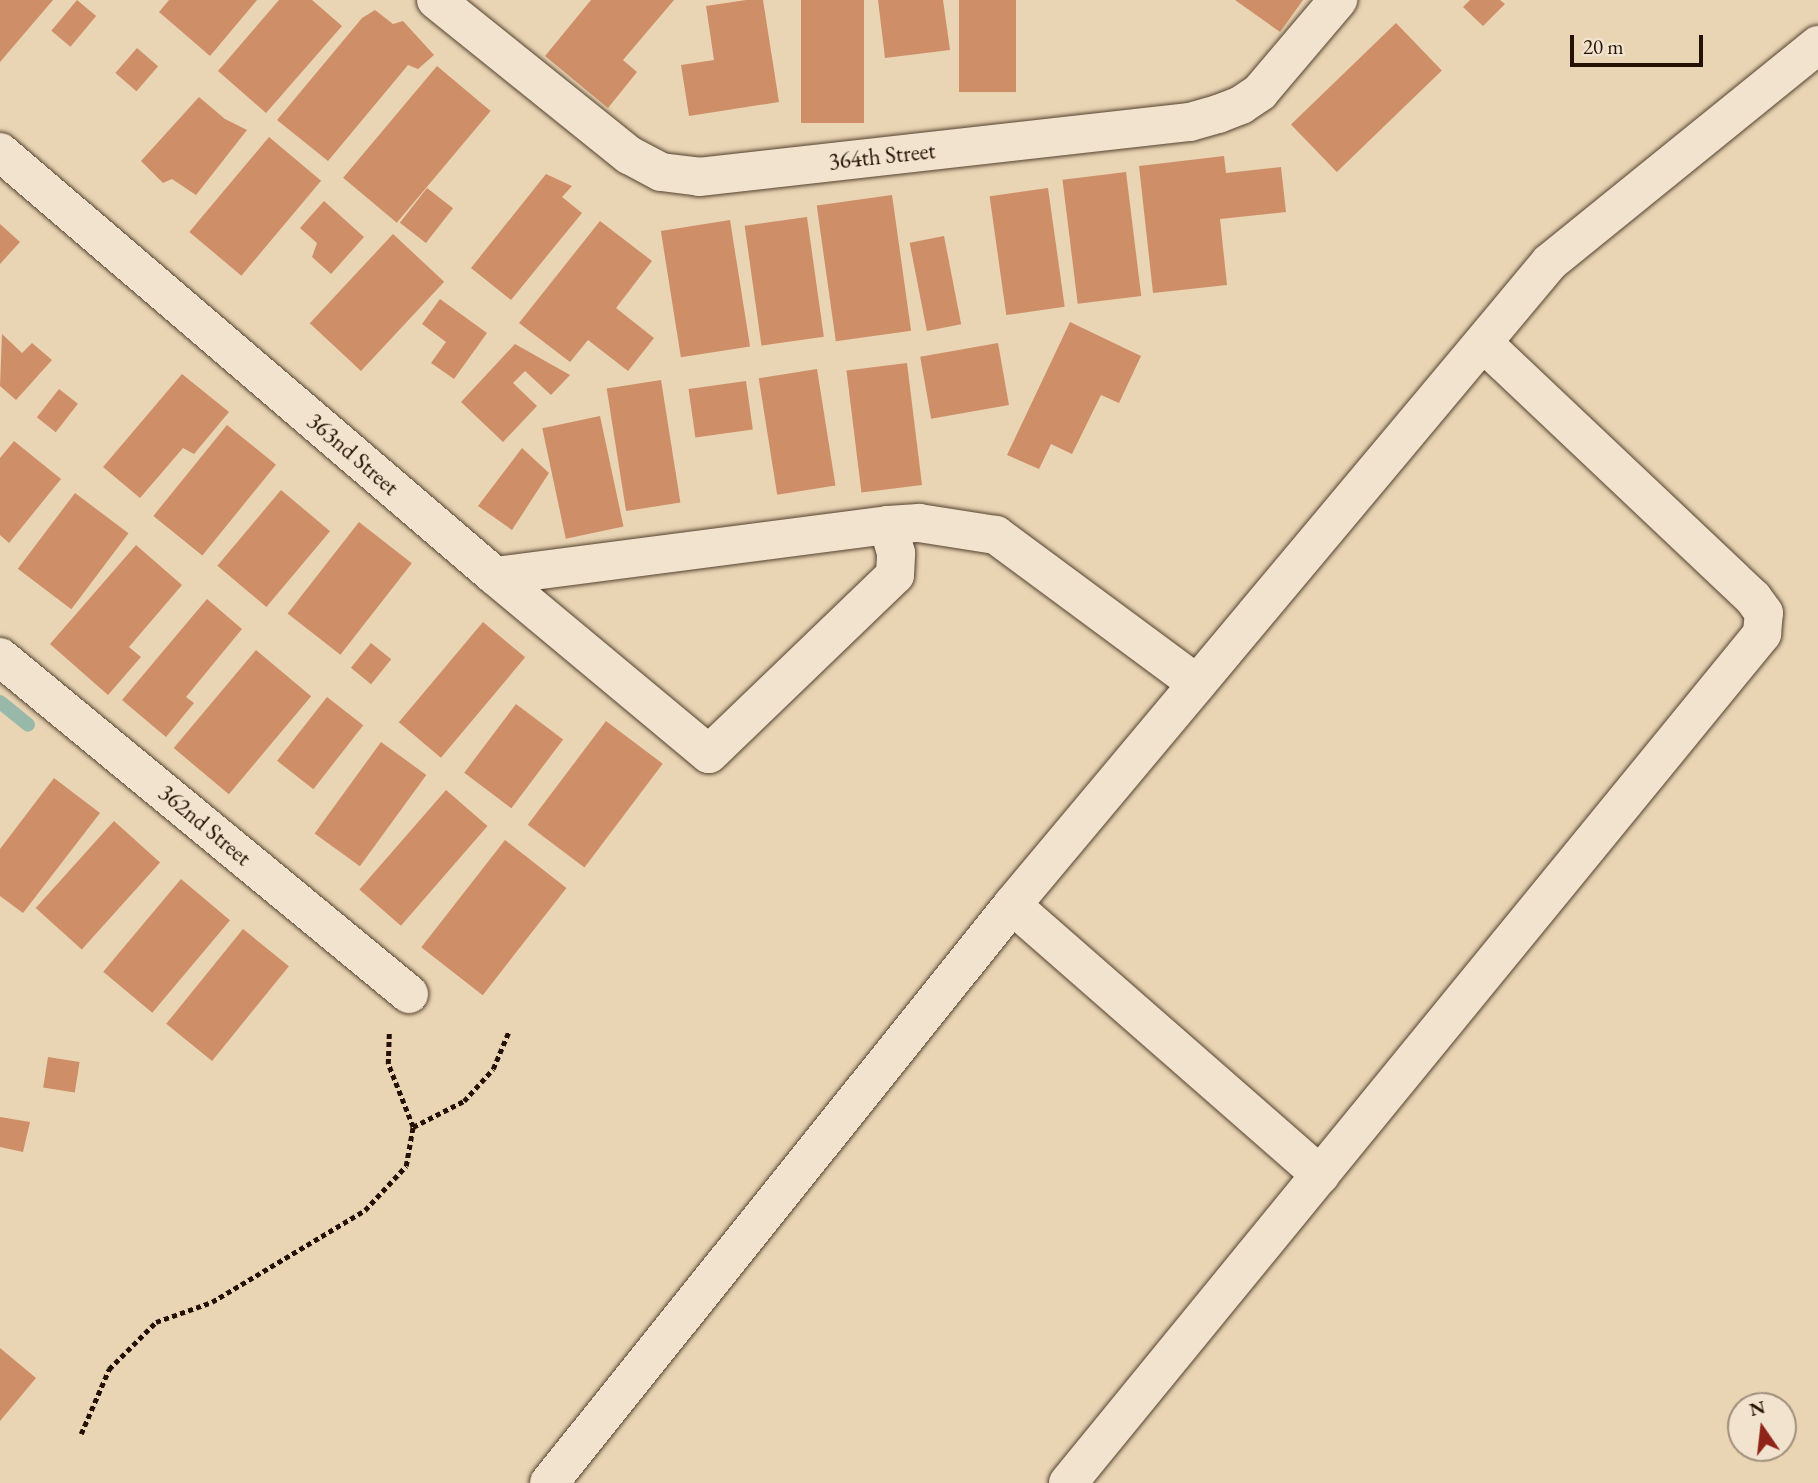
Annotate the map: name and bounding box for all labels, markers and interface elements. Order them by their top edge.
scale bar [1573,21,1706,65]
text: 20 m [1583,33,1624,60]
street label: 364th Street [827,137,937,175]
street label: 363nd Street [302,407,404,501]
street label: 362nd Street [153,778,257,872]
north arrow [1727,1392,1797,1462]
text: N [1747,1394,1768,1422]

